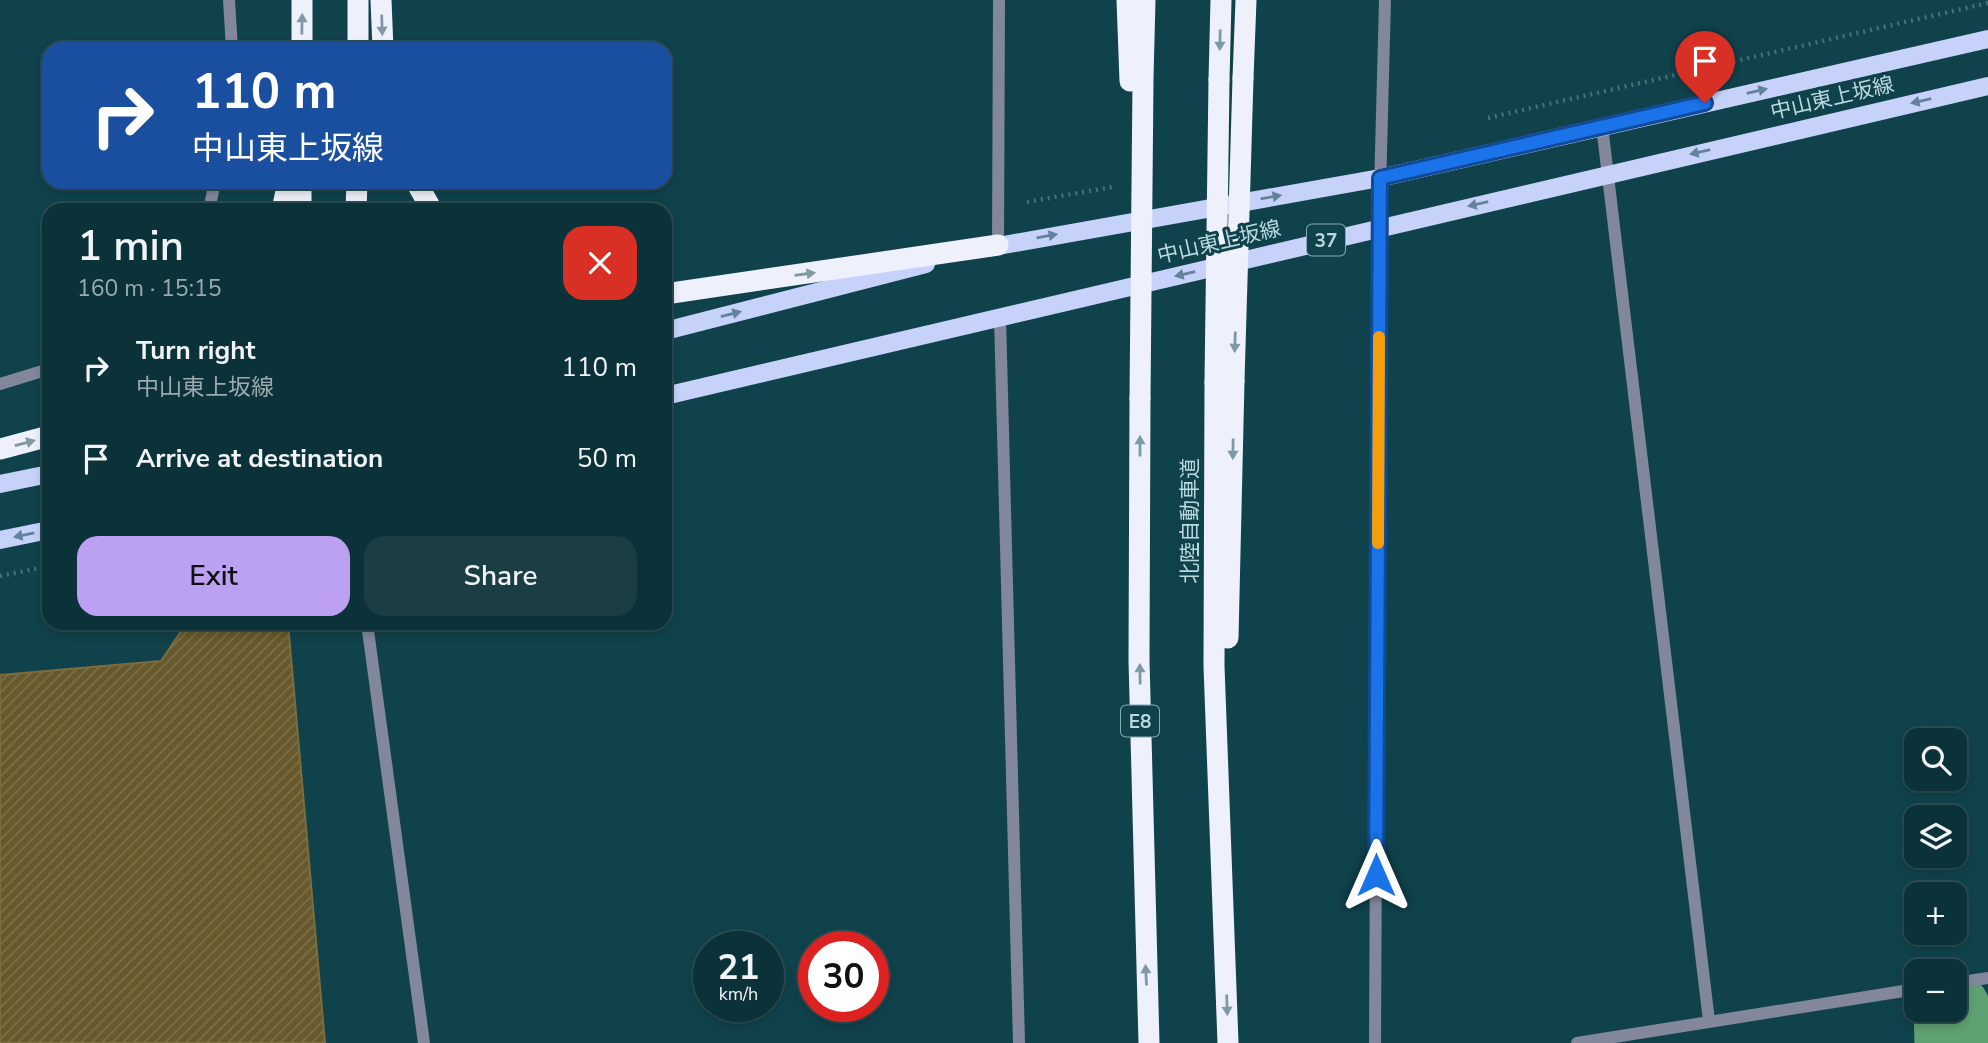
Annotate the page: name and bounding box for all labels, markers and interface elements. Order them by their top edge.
one-way arrow [296,13,308,35]
one-way arrow [377,14,388,36]
one-way arrow [1215,29,1226,51]
pin [1675,31,1735,103]
icon: arrive [1686,42,1724,80]
text: 110 m [192,58,336,125]
icon: right [77,70,168,161]
street label: 中山東上坂線 [1767,70,1897,126]
one-way arrow [1746,85,1768,96]
one-way arrow [1910,96,1932,107]
text: 中山東上坂線 [192,127,384,170]
one-way arrow [1689,147,1711,158]
one-way arrow [1260,191,1282,202]
one-way arrow [1467,199,1489,210]
street label: 中山東上坂線 [1154,214,1284,270]
text: 1 min [77,218,184,275]
road number: 37 [1307,224,1345,256]
button: close [563,226,637,300]
one-way arrow [1036,231,1058,242]
one-way arrow [794,268,816,279]
one-way arrow [1174,268,1196,279]
text: 160 m · 15:15 [77,273,222,304]
one-way arrow [720,308,742,319]
one-way arrow [1230,332,1241,354]
text: Turn right [136,333,255,368]
icon: right [77,349,115,387]
text: 110 m [561,350,637,385]
text: 中山東上坂線 [136,372,274,403]
one-way arrow [1134,435,1146,457]
one-way arrow [14,437,36,448]
one-way arrow [1227,439,1238,461]
icon: arrive [77,440,115,478]
text: Arrive at destination [136,441,383,476]
text: 50 m [577,441,637,476]
street label: 北陸自動車道 [1176,458,1204,584]
one-way arrow [13,530,35,541]
button: Exit [77,536,350,616]
button: Share [364,536,637,616]
one-way arrow [1134,663,1145,685]
road number: E8 [1121,706,1159,736]
map controls [1904,728,1967,1022]
button: search [1904,728,1967,791]
button: layers [1904,805,1967,868]
position arrow [1339,838,1413,912]
button: + [1904,882,1967,945]
speed limit sign: 30 [798,931,889,1022]
text: 21 [717,944,760,991]
button: − [1904,959,1967,1022]
one-way arrow [1140,964,1151,986]
text: km/h [719,982,758,1006]
one-way arrow [1221,994,1232,1016]

